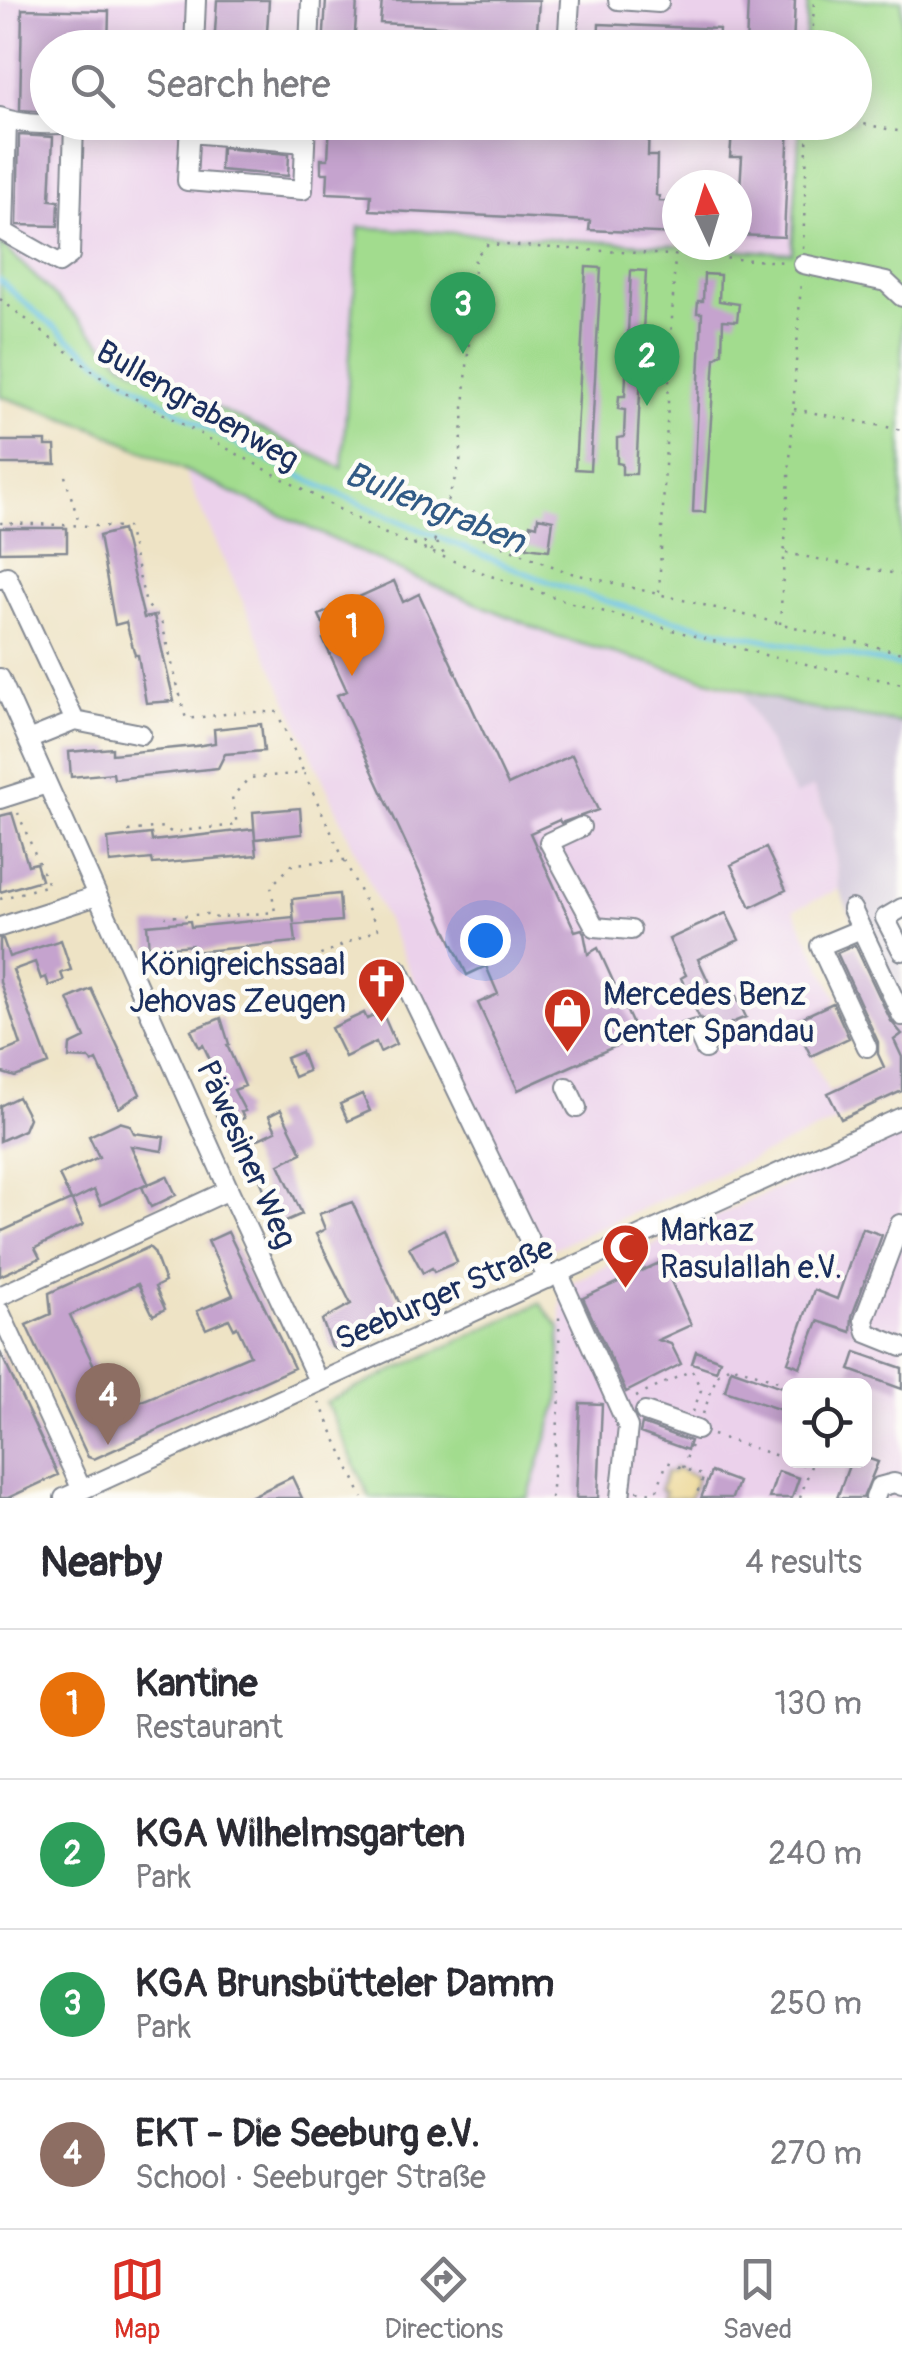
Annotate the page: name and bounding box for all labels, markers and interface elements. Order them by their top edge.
search box [30,30,872,140]
icon: search [65,58,120,113]
text: Search here [145,61,331,109]
north arrow [662,170,752,260]
pin: 3 [430,272,496,354]
pin: 2 [614,324,680,406]
street label: Bullengrabenweg [89,332,306,480]
water label: Bullengraben [338,452,533,565]
pin: 1 [320,594,384,676]
your location [460,915,511,966]
place label: Königreichssaal Jehovas Zeugen [129,945,346,1022]
church icon: Königreichssaal Jehovas Zeugen [355,956,407,1024]
place label: Mercedes Benz Center Spandau [603,975,815,1052]
shop icon: Mercedes Benz Center Spandau [542,986,594,1054]
street label: Päwesiner Weg [187,1054,305,1255]
place label: Markaz Rasulallah e.V. [660,1211,842,1288]
mosque icon: Markaz Rasulallah e.V. [599,1222,651,1290]
street label: Seeburger Straße [329,1228,560,1360]
pin: 4 [76,1362,140,1445]
map controls [782,1378,872,1468]
button: locate [782,1378,872,1468]
text: Nearby [40,1537,162,1589]
text: 4 results [745,1543,862,1583]
text: Kantine [135,1660,258,1708]
text: 1 [66,1684,79,1724]
text: 130 m [774,1684,862,1724]
text: Restaurant [135,1708,283,1748]
text: KGA Wilhelmsgarten [135,1810,465,1858]
text: 2 [64,1834,81,1874]
text: 240 m [768,1834,862,1874]
text: Park [135,1858,191,1898]
text: KGA Brunsbütteler Damm [135,1960,554,2008]
text: 3 [64,1984,81,2024]
text: 250 m [770,1984,862,2024]
text: Park [135,2008,191,2048]
text: EKT - Die Seeburg e.V. [135,2110,480,2158]
text: 4 [63,2134,82,2174]
text: 270 m [770,2134,862,2174]
text: School · Seeburger Straße [135,2158,486,2198]
tab: Map [110,2252,165,2347]
tab: Directions [384,2252,503,2347]
tab: Saved [723,2252,792,2347]

